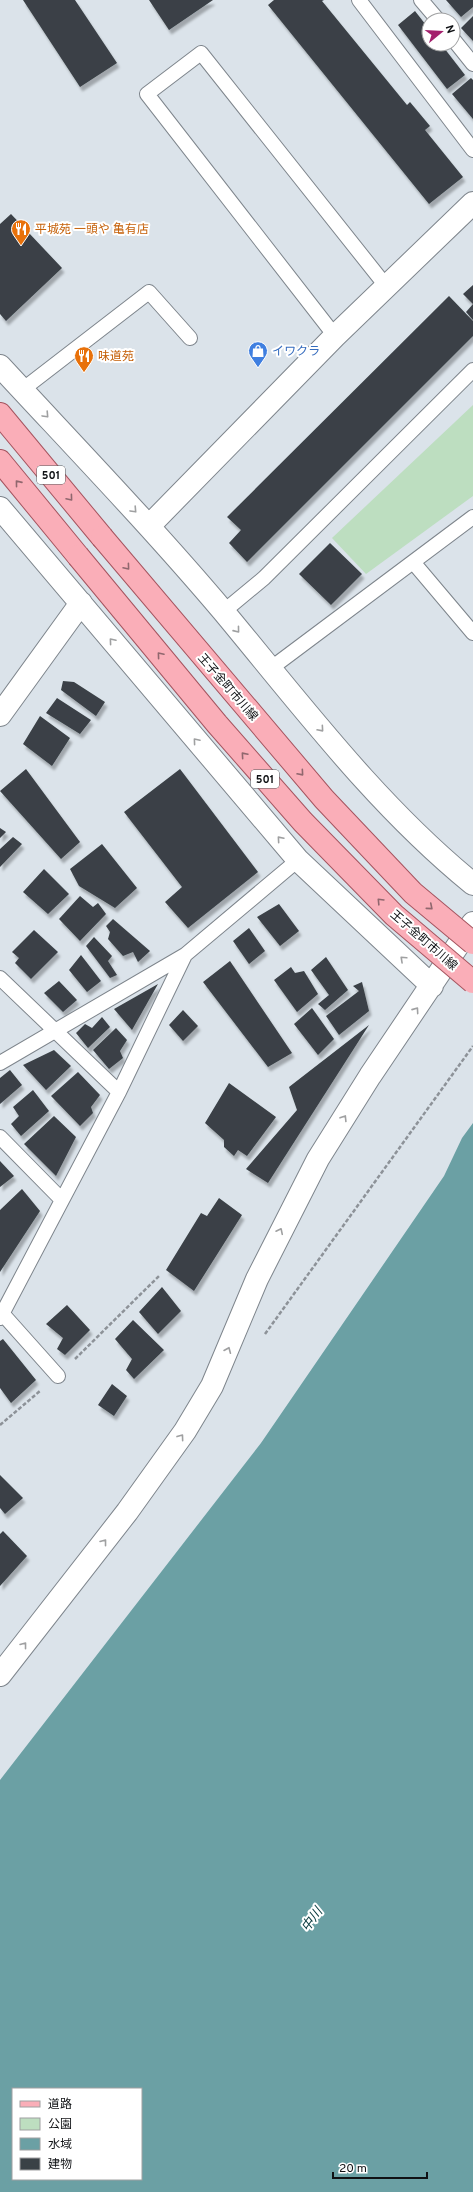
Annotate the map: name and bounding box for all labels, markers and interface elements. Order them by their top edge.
north arrow [421,12,461,52]
text: N [442,23,457,35]
restaurant icon: 平城苑 一頭や 亀有店 [10,218,32,246]
place label: 平城苑 一頭や 亀有店 [35,222,149,238]
shop icon: イワクラ [247,340,269,368]
place label: イワクラ [272,344,320,360]
restaurant icon: 味道苑 [73,345,95,373]
place label: 味道苑 [98,349,134,365]
one-way arrow [41,410,48,418]
road number: 501 [37,466,65,484]
one-way arrow [15,480,22,487]
one-way arrow [65,493,72,501]
one-way arrow [130,505,137,513]
one-way arrow [122,562,129,569]
one-way arrow [233,625,240,632]
one-way arrow [109,639,116,646]
street label: 王子金町市川線 [194,651,261,725]
one-way arrow [158,653,165,660]
one-way arrow [316,725,323,732]
one-way arrow [193,738,200,745]
one-way arrow [242,752,249,759]
one-way arrow [297,768,304,775]
road number: 501 [251,770,279,788]
one-way arrow [278,837,285,844]
one-way arrow [378,898,385,906]
one-way arrow [425,902,433,909]
street label: 王子金町市川線 [386,907,460,974]
one-way arrow [400,956,408,964]
one-way arrow [411,1007,418,1014]
one-way arrow [339,1115,346,1122]
one-way arrow [276,1228,283,1236]
one-way arrow [223,1347,231,1354]
one-way arrow [176,1435,183,1442]
one-way arrow [99,1539,106,1546]
one-way arrow [19,1642,26,1649]
water label: 中川 [299,1903,328,1935]
legend [12,2088,142,2180]
text: 道路 [48,2097,72,2113]
text: 公園 [48,2117,72,2133]
text: 水域 [48,2137,72,2153]
scale bar [333,2154,427,2180]
text: 建物 [48,2157,72,2173]
text: 20 m [339,2161,367,2177]

